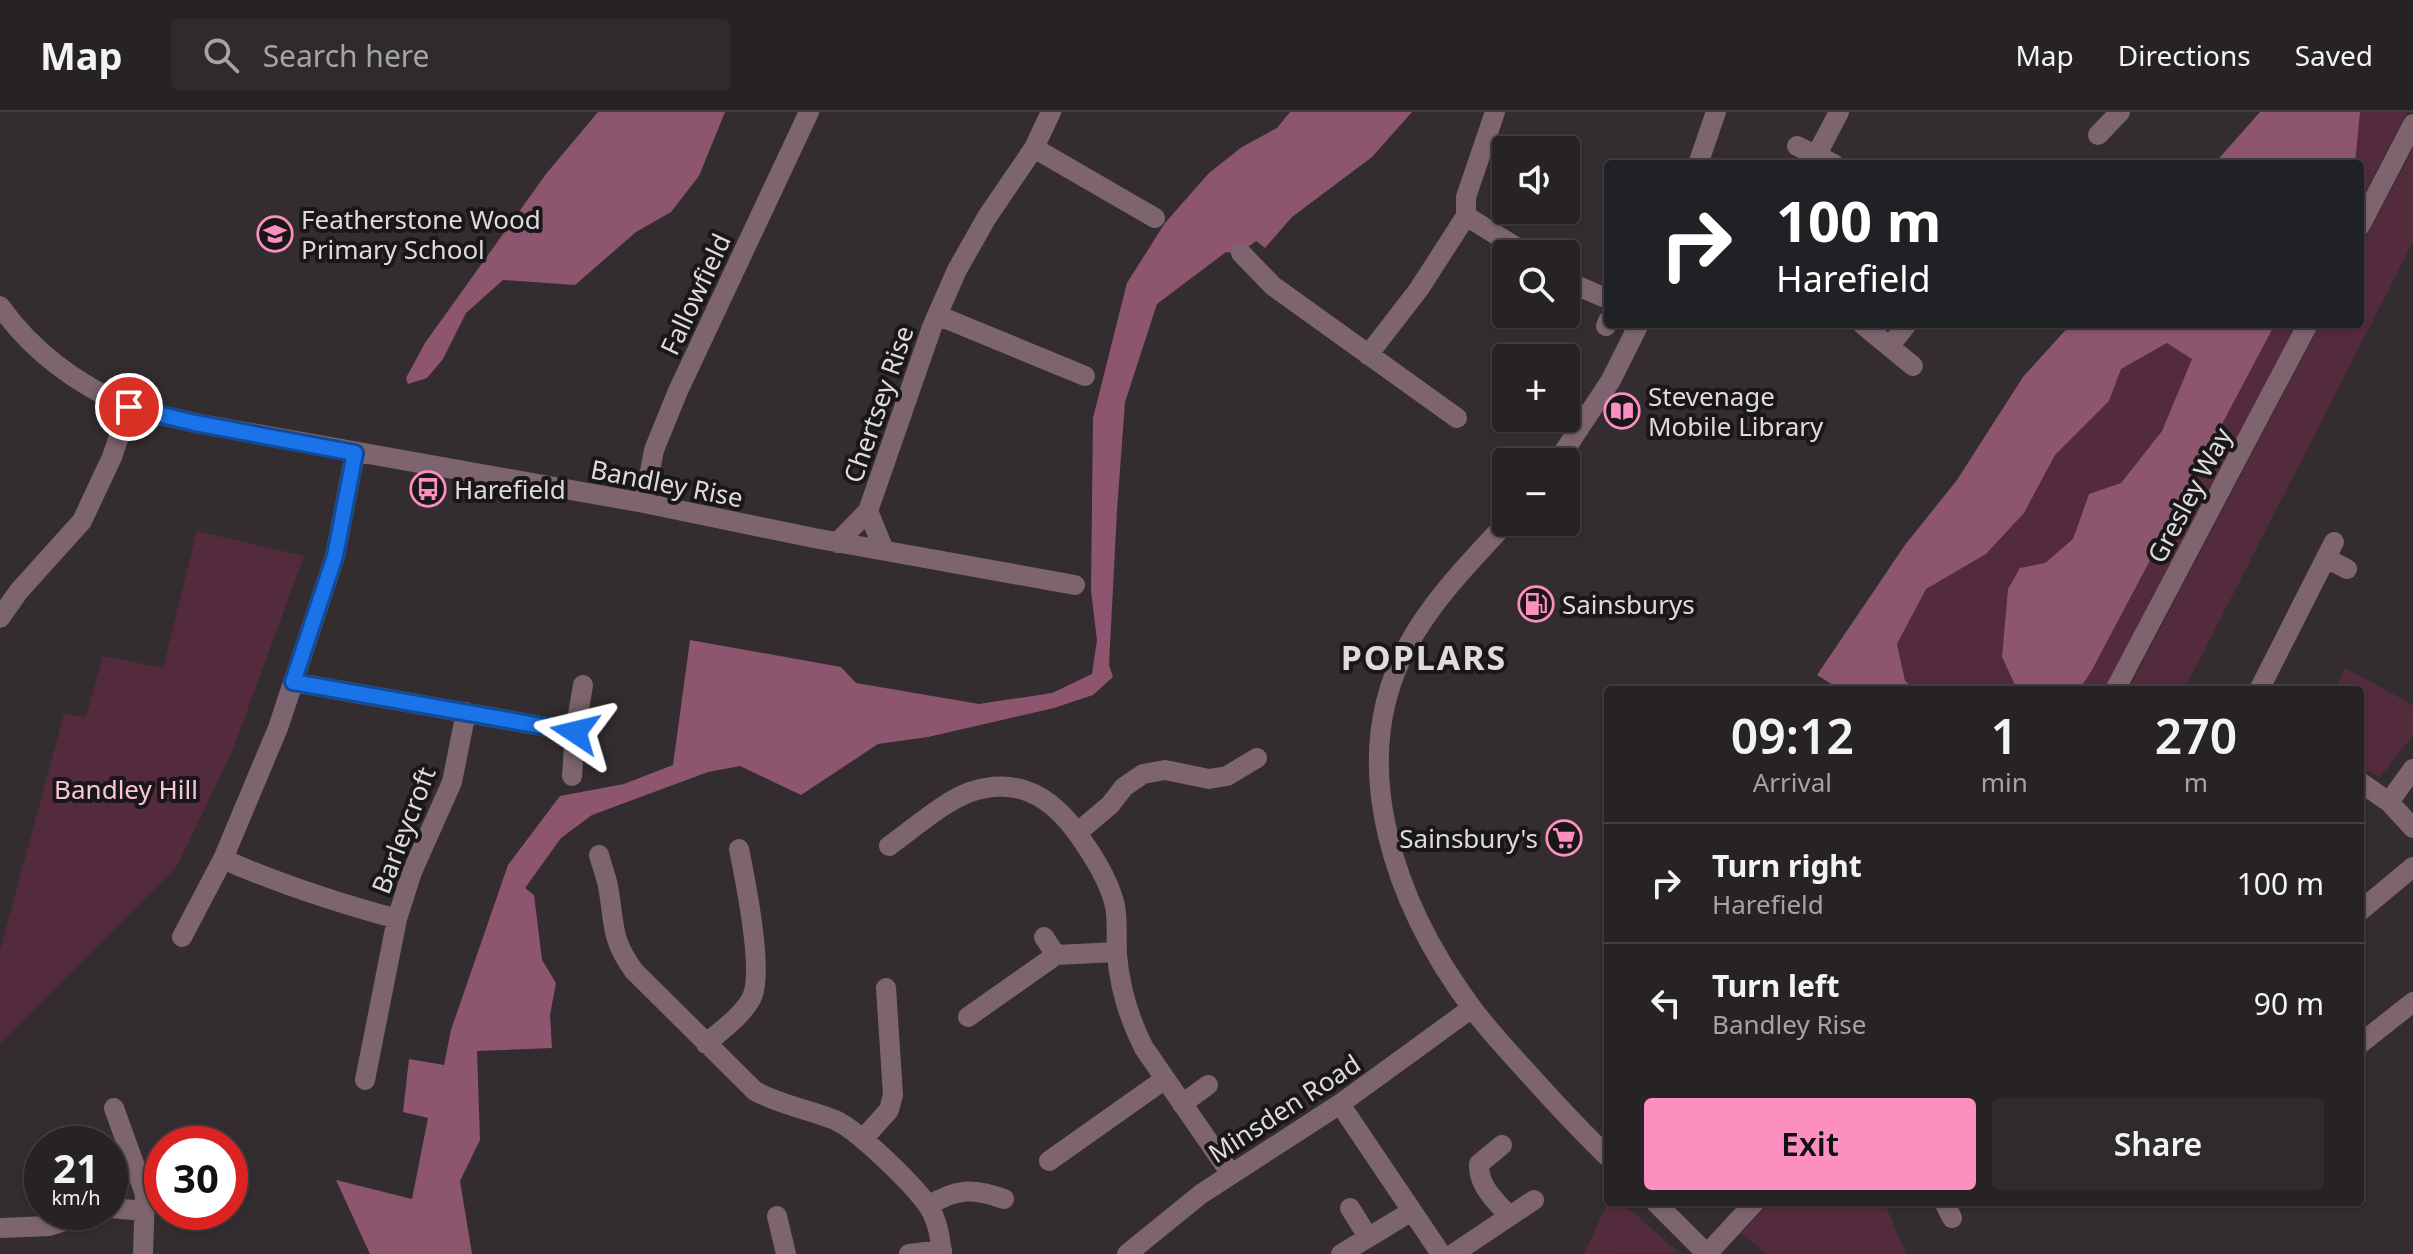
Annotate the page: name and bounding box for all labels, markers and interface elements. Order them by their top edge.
search box [171,19,731,91]
text: Map [40,29,123,81]
icon: search [199,33,243,77]
text: Search here [263,35,430,76]
text: Map [2015,36,2074,74]
text: Directions [2118,36,2251,74]
text: Saved [2295,36,2373,74]
map controls [1492,136,1580,536]
button: sound [1492,136,1580,224]
text: 100 m [1776,182,1941,258]
icon: right [1644,192,1748,296]
place label: Featherstone Wood Primary School [301,201,541,267]
school or university icon: Featherstone Wood Primary School [256,215,294,253]
street label: Fallowfield [651,227,739,361]
button: search [1492,240,1580,328]
text: Harefield [1776,254,1931,303]
street label: Chertsey Rise [834,321,922,487]
button: + [1492,344,1580,432]
pin [95,373,163,441]
place label: Stevenage Mobile Library [1648,378,1824,444]
icon: arrive [107,385,151,429]
library icon: Stevenage Mobile Library [1603,392,1641,430]
street label: Gresley Way [2138,420,2240,569]
button: − [1492,448,1580,536]
street label: Bandley Rise [588,451,746,515]
bus stop icon: Harefield [409,470,447,508]
place label: Harefield [454,471,566,507]
fuel station icon: Sainsburys [1517,585,1555,623]
place label: Sainsburys [1562,586,1695,622]
district label: POPLARS [1341,634,1507,680]
position arrow [533,690,617,774]
text: 09:12 [1731,703,1854,768]
text: 1 [1991,703,2018,768]
text: 270 [2155,703,2237,768]
street label: Barleycroft [362,761,444,899]
text: Arrival [1753,764,1832,800]
text: min [1981,764,2028,800]
text: m [2184,764,2208,800]
park label: Bandley Hill [54,771,198,807]
supermarket icon: Sainsbury's [1545,819,1583,857]
place label: Sainsbury's [1399,820,1538,856]
text: Turn right [1712,845,1862,886]
icon: right [1644,861,1688,905]
text: 100 m [2237,863,2324,904]
text: Harefield [1712,886,1824,922]
text: Turn left [1712,965,1840,1006]
icon: left [1644,981,1688,1025]
text: 90 m [2254,983,2324,1024]
text: Bandley Rise [1712,1006,1866,1042]
street label: Minsden Road [1201,1045,1367,1171]
button: Exit [1644,1098,1976,1190]
button: Share [1992,1098,2324,1190]
speed limit sign: 30 [144,1126,248,1230]
text: 21 [53,1140,99,1195]
text: km/h [51,1184,101,1211]

